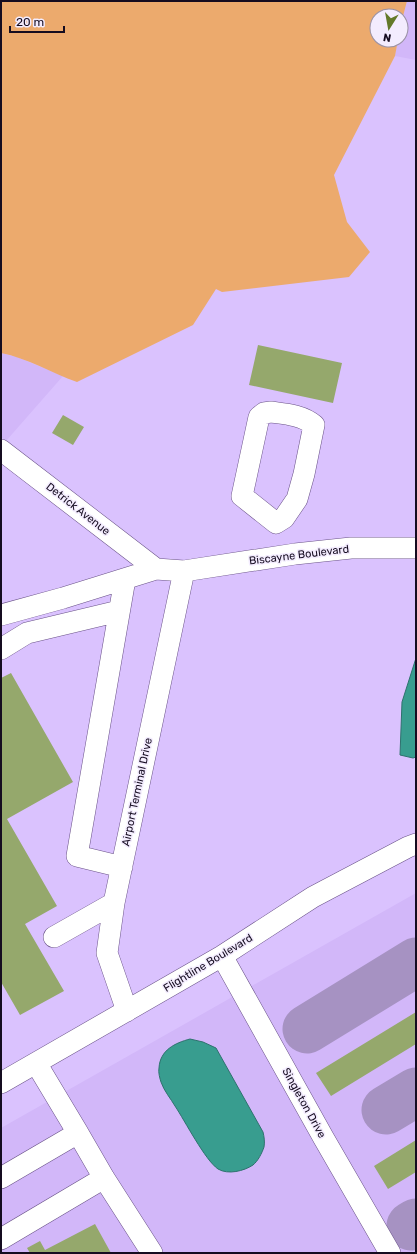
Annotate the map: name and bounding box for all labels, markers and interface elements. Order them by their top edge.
scale bar [10,8,64,34]
north arrow [369,8,409,48]
text: 20 m [16,15,44,29]
text: N [382,30,392,44]
street label: Detrick Avenue [43,480,113,538]
street label: Biscayne Boulevard [248,542,350,568]
street label: Airport Terminal Drive [119,737,155,847]
street label: Flightline Boulevard [161,931,255,995]
street label: Singleton Drive [279,1066,329,1140]

